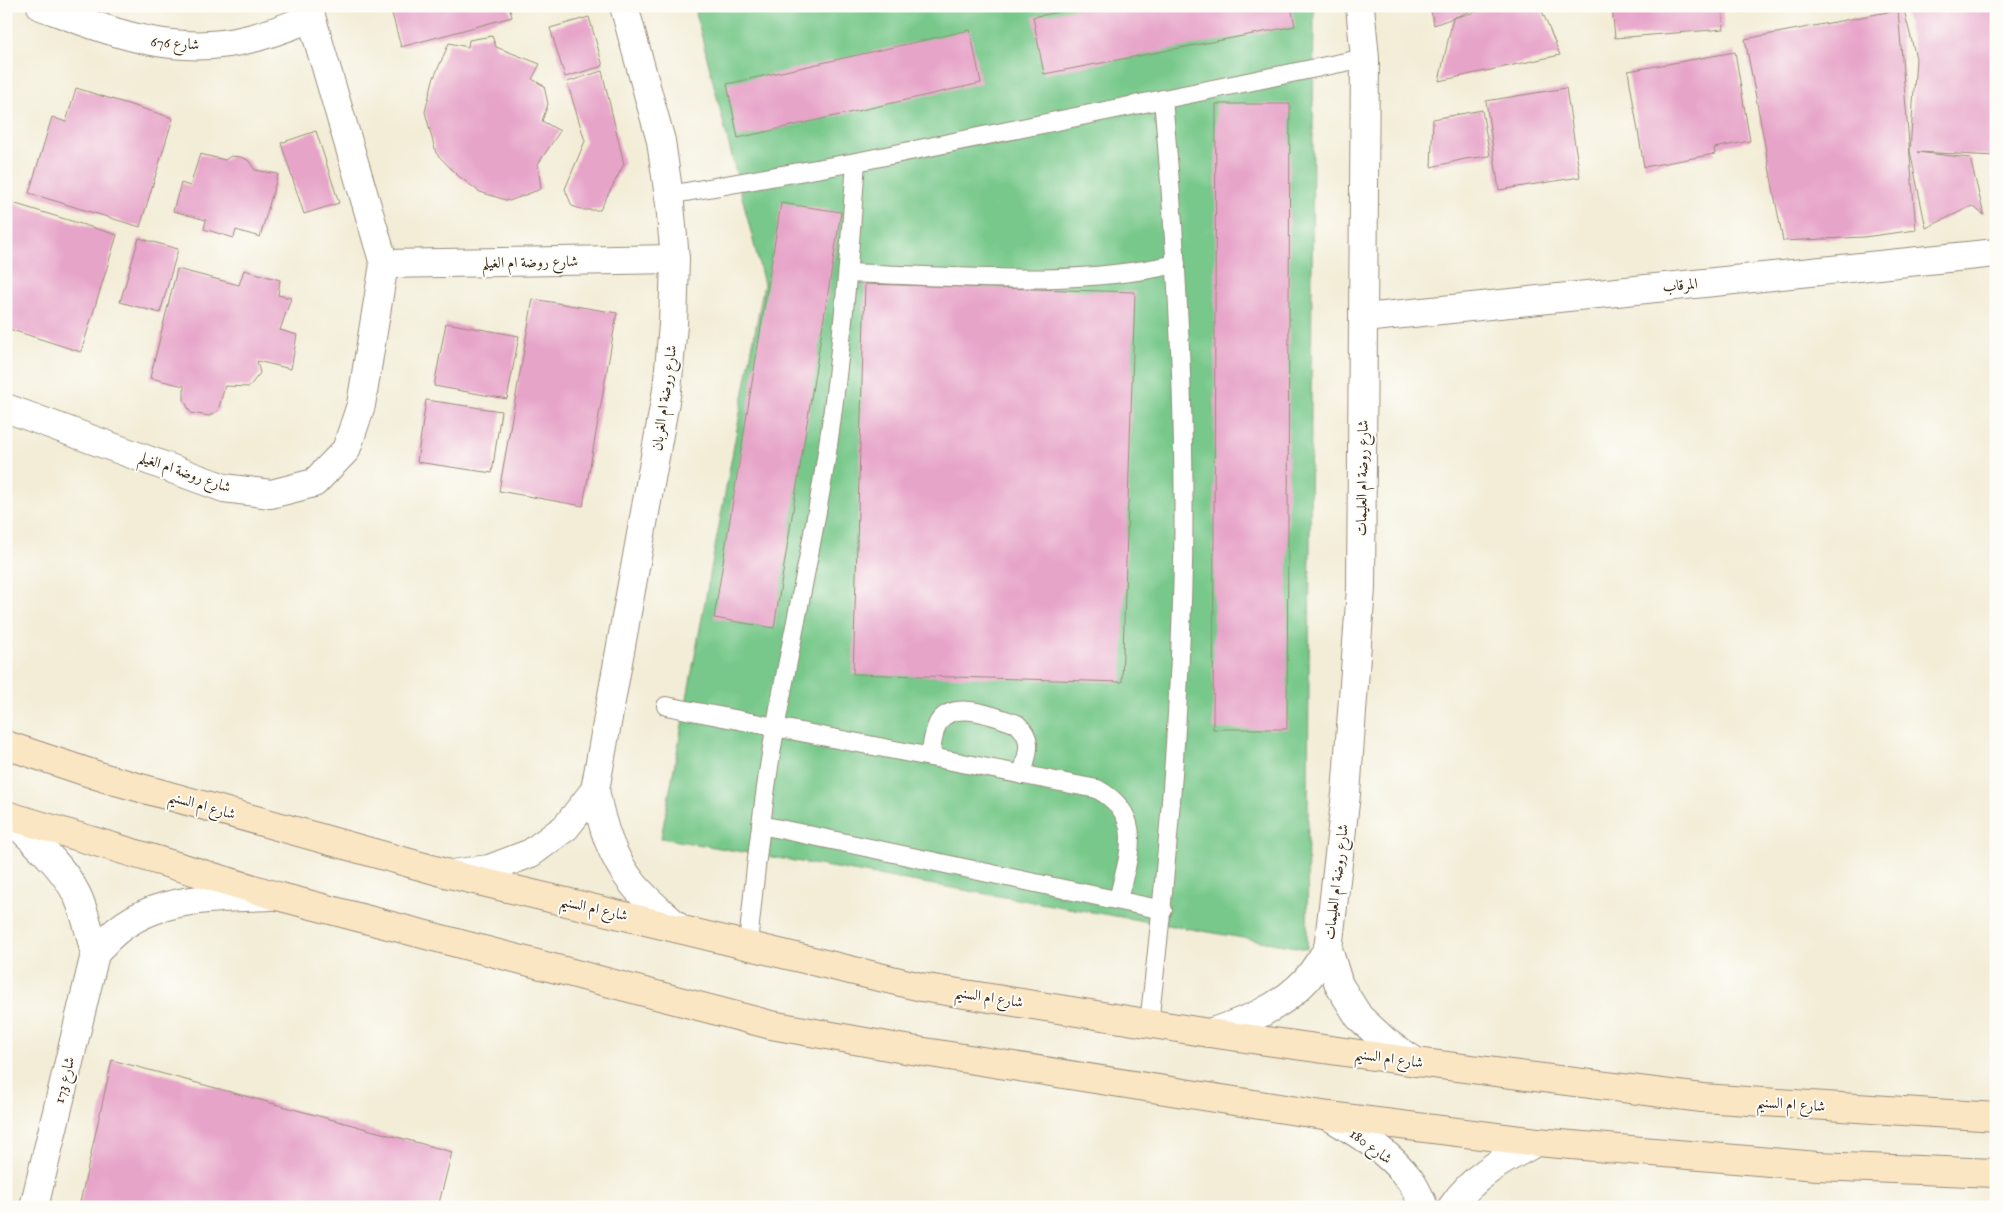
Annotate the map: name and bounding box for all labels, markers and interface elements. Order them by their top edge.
street label: شارع 676 [150,32,200,58]
street label: شارع روضة ام الغيلم [482,252,578,278]
street label: المرقاب [1661,274,1699,297]
street label: شارع روضة ام الغربان [648,344,684,453]
street label: شارع روضة ام العليمات [1352,420,1376,536]
street label: شارع روضة ام الغيلم [135,448,233,502]
street label: شارع ام السنيم [165,787,238,829]
street label: شارع روضة ام العليمات [1320,823,1356,941]
street label: شارع ام السنيم [557,891,630,930]
street label: شارع ام السنيم [953,983,1025,1017]
street label: شارع ام السنيم [1353,1044,1424,1078]
street label: شارع 173 [50,1055,82,1106]
street label: شارع ام السنيم [1755,1093,1826,1121]
street label: شارع 180 [1344,1124,1396,1171]

